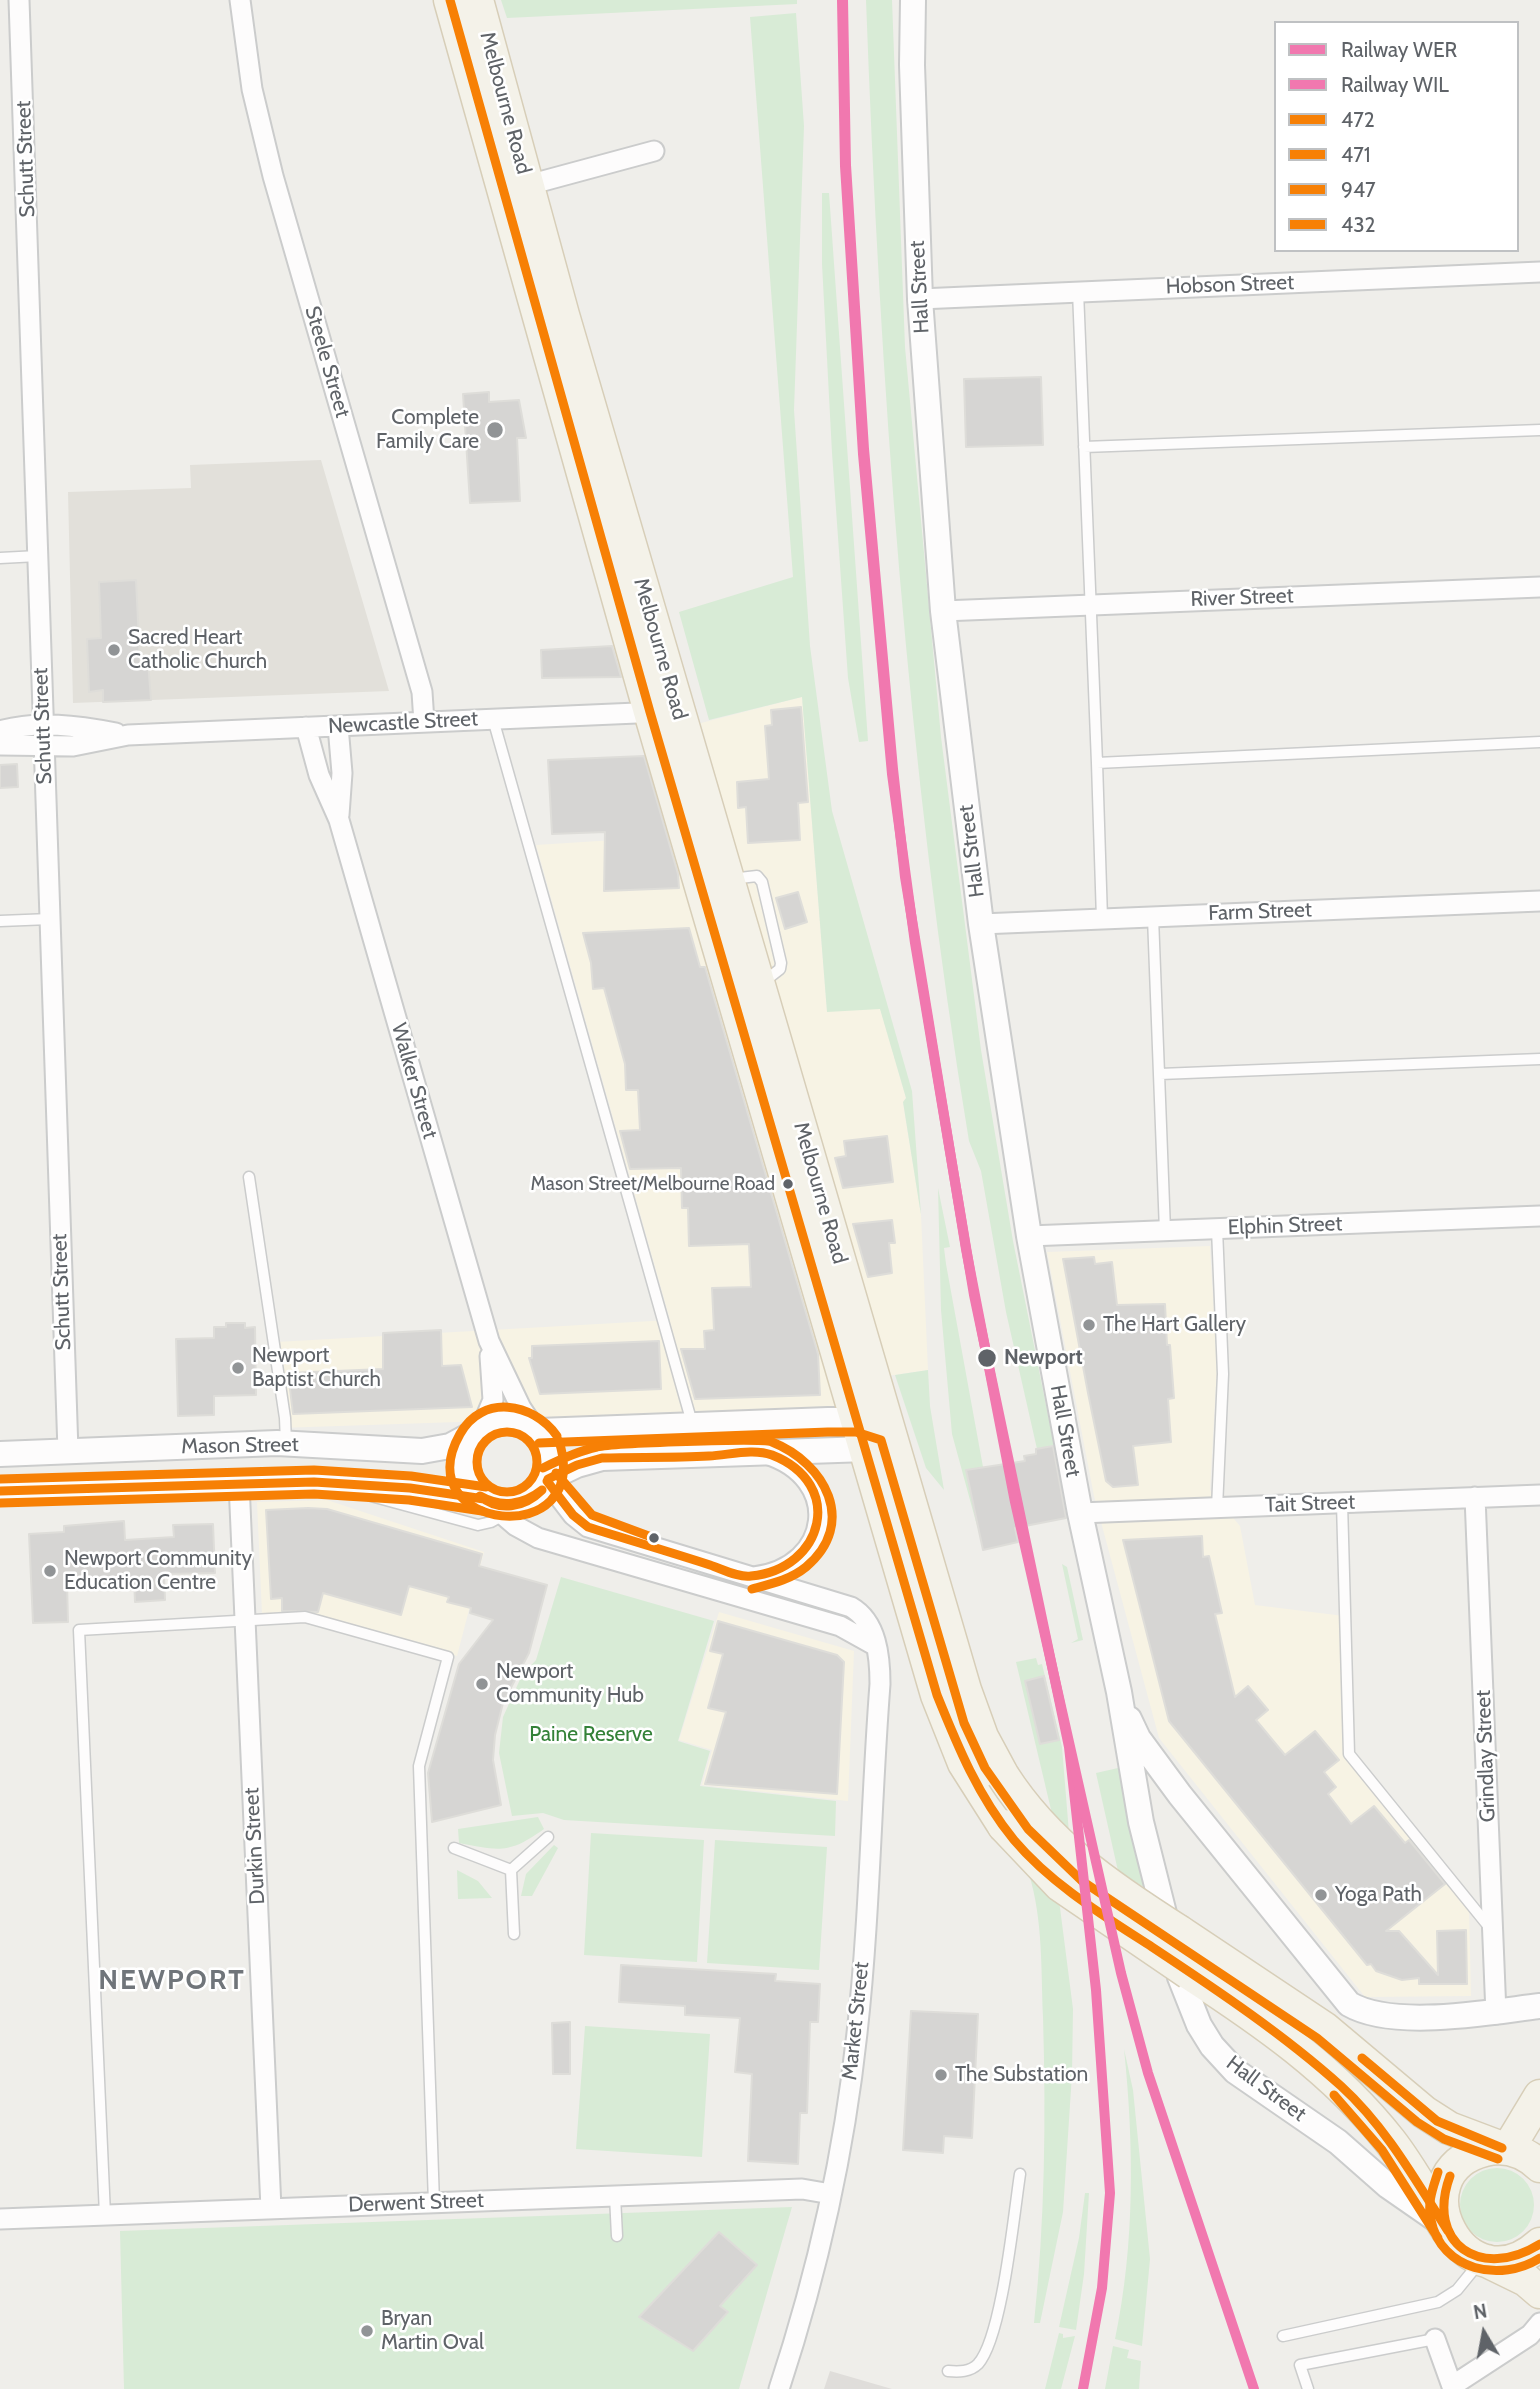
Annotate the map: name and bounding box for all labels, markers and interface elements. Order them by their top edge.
legend [1274,21,1519,252]
street label: Melbourne Road [474,29,536,177]
text: Railway WER [1341,37,1457,62]
text: Railway WIL [1341,72,1449,97]
street label: Schutt Street [11,100,41,218]
text: 472 [1341,107,1375,132]
text: 471 [1341,142,1371,167]
text: 947 [1341,177,1376,202]
text: 432 [1341,212,1376,237]
street label: Hall Street [905,240,935,334]
street label: Hobson Street [1165,270,1295,300]
street label: Steele Street [299,303,355,421]
place label: Complete Family Care [376,405,479,455]
marker: Complete Family Care [485,420,505,440]
street label: Melbourne Road [628,575,692,723]
street label: River Street [1190,584,1294,612]
place label: Sacred Heart Catholic Church [128,625,267,675]
marker: Sacred Heart Catholic Church [106,642,122,658]
street label: Schutt Street [28,667,58,785]
street label: Newcastle Street [327,706,479,740]
street label: Hall Street [954,803,990,899]
street label: Farm Street [1208,898,1312,926]
street label: Walker Street [385,1020,443,1142]
street label: Melbourne Road [788,1119,852,1267]
place label: Mason Street/Melbourne Road [531,1173,775,1195]
marker: Mason Street/Melbourne Road [781,1177,795,1191]
street label: Elphin Street [1227,1211,1343,1241]
street label: Schutt Street [47,1233,77,1351]
place label: The Hart Gallery [1103,1312,1246,1338]
marker: The Hart Gallery [1081,1317,1097,1333]
place label: Newport Baptist Church [252,1343,381,1393]
place label: Newport [1004,1345,1083,1371]
marker: Newport [976,1347,998,1369]
marker: Newport Baptist Church [230,1360,246,1376]
street label: Hall Street [1044,1383,1086,1479]
street label: Mason Street [181,1432,299,1460]
street label: Tait Street [1264,1490,1356,1518]
unlabelled marker [647,1531,661,1545]
place label: Newport Community Education Centre [64,1546,252,1596]
marker: Newport Community Education Centre [42,1563,58,1579]
place label: Newport Community Hub [496,1659,644,1709]
marker: Newport Community Hub [474,1676,490,1692]
street label: Grindlay Street [1471,1689,1501,1823]
park label: Paine Reserve [529,1722,653,1748]
street label: Durkin Street [239,1787,271,1905]
place label: Yoga Path [1335,1882,1422,1908]
marker: Yoga Path [1313,1887,1329,1903]
street label: Market Street [837,1960,875,2082]
district label: NEWPORT [99,1964,245,1998]
street label: Hall Street [1221,2051,1311,2127]
place label: The Substation [955,2062,1088,2088]
marker: The Substation [933,2067,949,2083]
street label: Derwent Street [348,2188,484,2218]
north arrow [1449,2298,1519,2368]
text: N [1472,2299,1489,2324]
place label: Bryan Martin Oval [381,2306,484,2356]
marker: Bryan Martin Oval [359,2323,375,2339]

